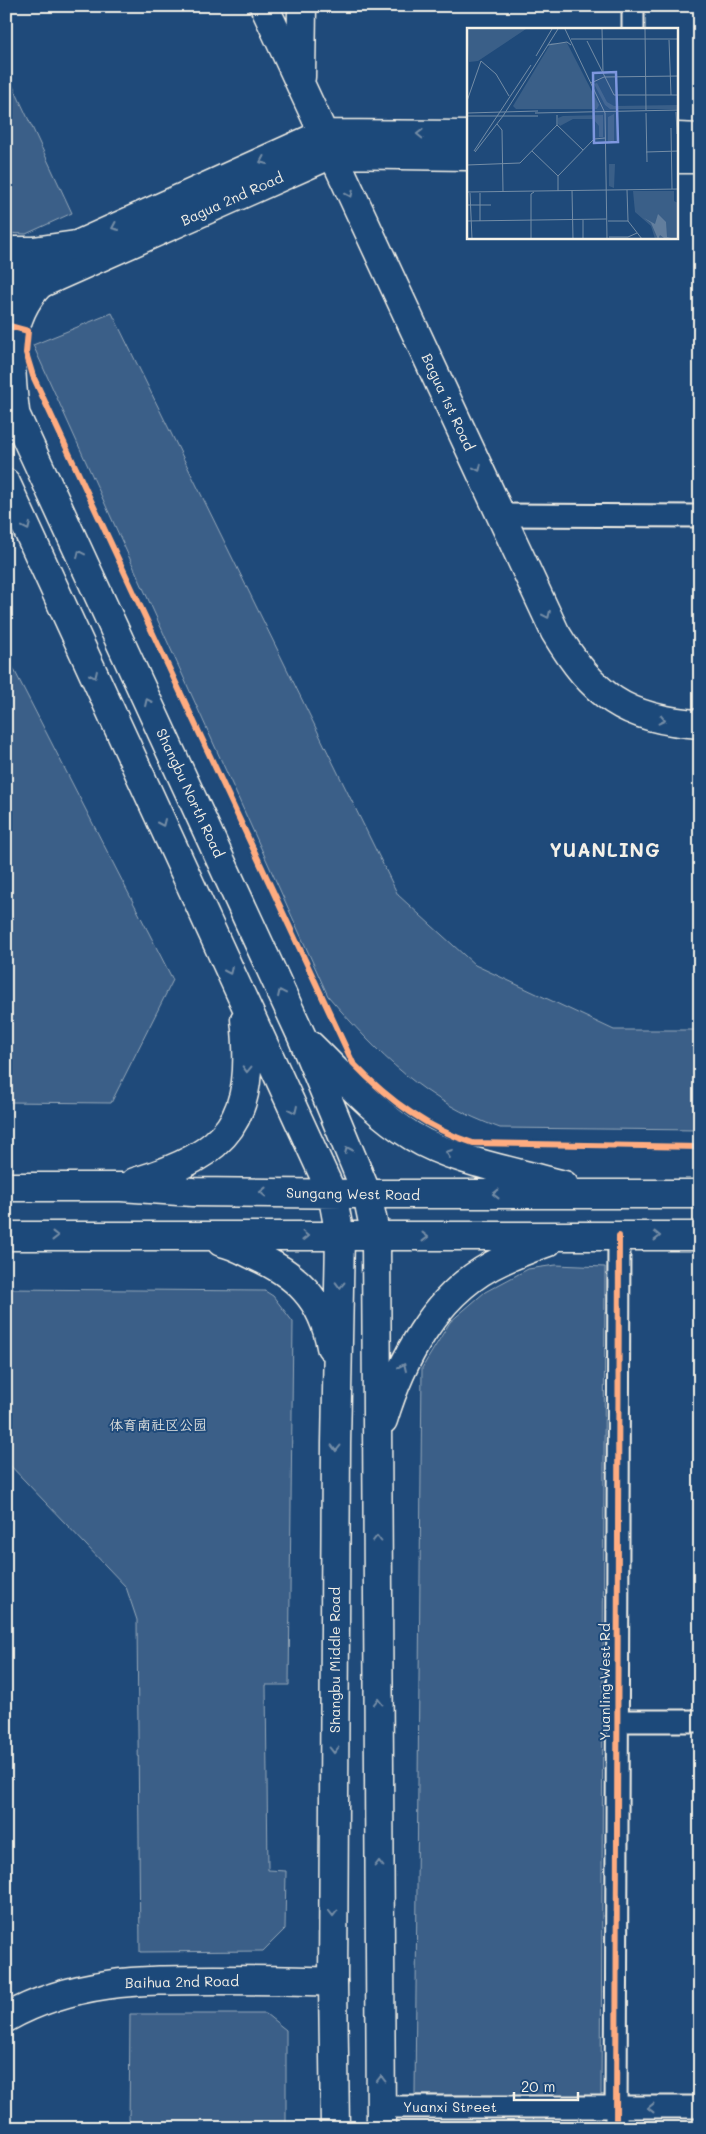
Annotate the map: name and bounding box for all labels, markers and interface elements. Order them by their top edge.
inset map [467,28,678,239]
one-way arrow [416,129,424,139]
one-way arrow [259,154,268,165]
street label: Bagua 2nd Road [178,167,286,230]
one-way arrow [344,189,355,198]
one-way arrow [111,221,120,232]
street label: Bagua 1st Road [418,350,479,453]
one-way arrow [472,463,483,472]
one-way arrow [20,522,31,531]
one-way arrow [76,550,86,559]
one-way arrow [541,610,552,619]
one-way arrow [88,670,99,679]
one-way arrow [144,698,154,707]
one-way arrow [658,714,667,725]
street label: Shangbu North Road [152,725,229,861]
one-way arrow [155,818,166,827]
district label: YUANLING [549,837,661,862]
one-way arrow [222,966,233,975]
one-way arrow [277,989,288,998]
one-way arrow [242,1065,252,1073]
one-way arrow [288,1105,298,1114]
one-way arrow [343,1146,354,1155]
one-way arrow [445,1148,454,1159]
street label: Sungang West Road [286,1183,420,1204]
one-way arrow [259,1187,267,1198]
one-way arrow [491,1189,499,1199]
one-way arrow [52,1231,59,1241]
one-way arrow [302,1231,309,1241]
one-way arrow [654,1231,661,1241]
one-way arrow [421,1232,429,1242]
one-way arrow [335,1282,345,1289]
one-way arrow [397,1363,407,1372]
park label: 体育南社区公园 [109,1415,207,1434]
one-way arrow [331,1444,341,1452]
one-way arrow [371,1535,382,1543]
street label: Shangbu Middle Road [325,1587,344,1733]
street label: Yuanling West Rd [595,1623,614,1741]
one-way arrow [373,1697,383,1705]
one-way arrow [329,1746,339,1754]
one-way arrow [374,1860,384,1868]
one-way arrow [328,1909,338,1917]
street label: Baihua 2nd Road [125,1971,239,1992]
scale bar [514,2069,577,2101]
one-way arrow [376,2075,386,2082]
text: 20 m [521,2076,555,2096]
street label: Yuanxi Street [403,2097,497,2116]
one-way arrow [647,2103,654,2113]

